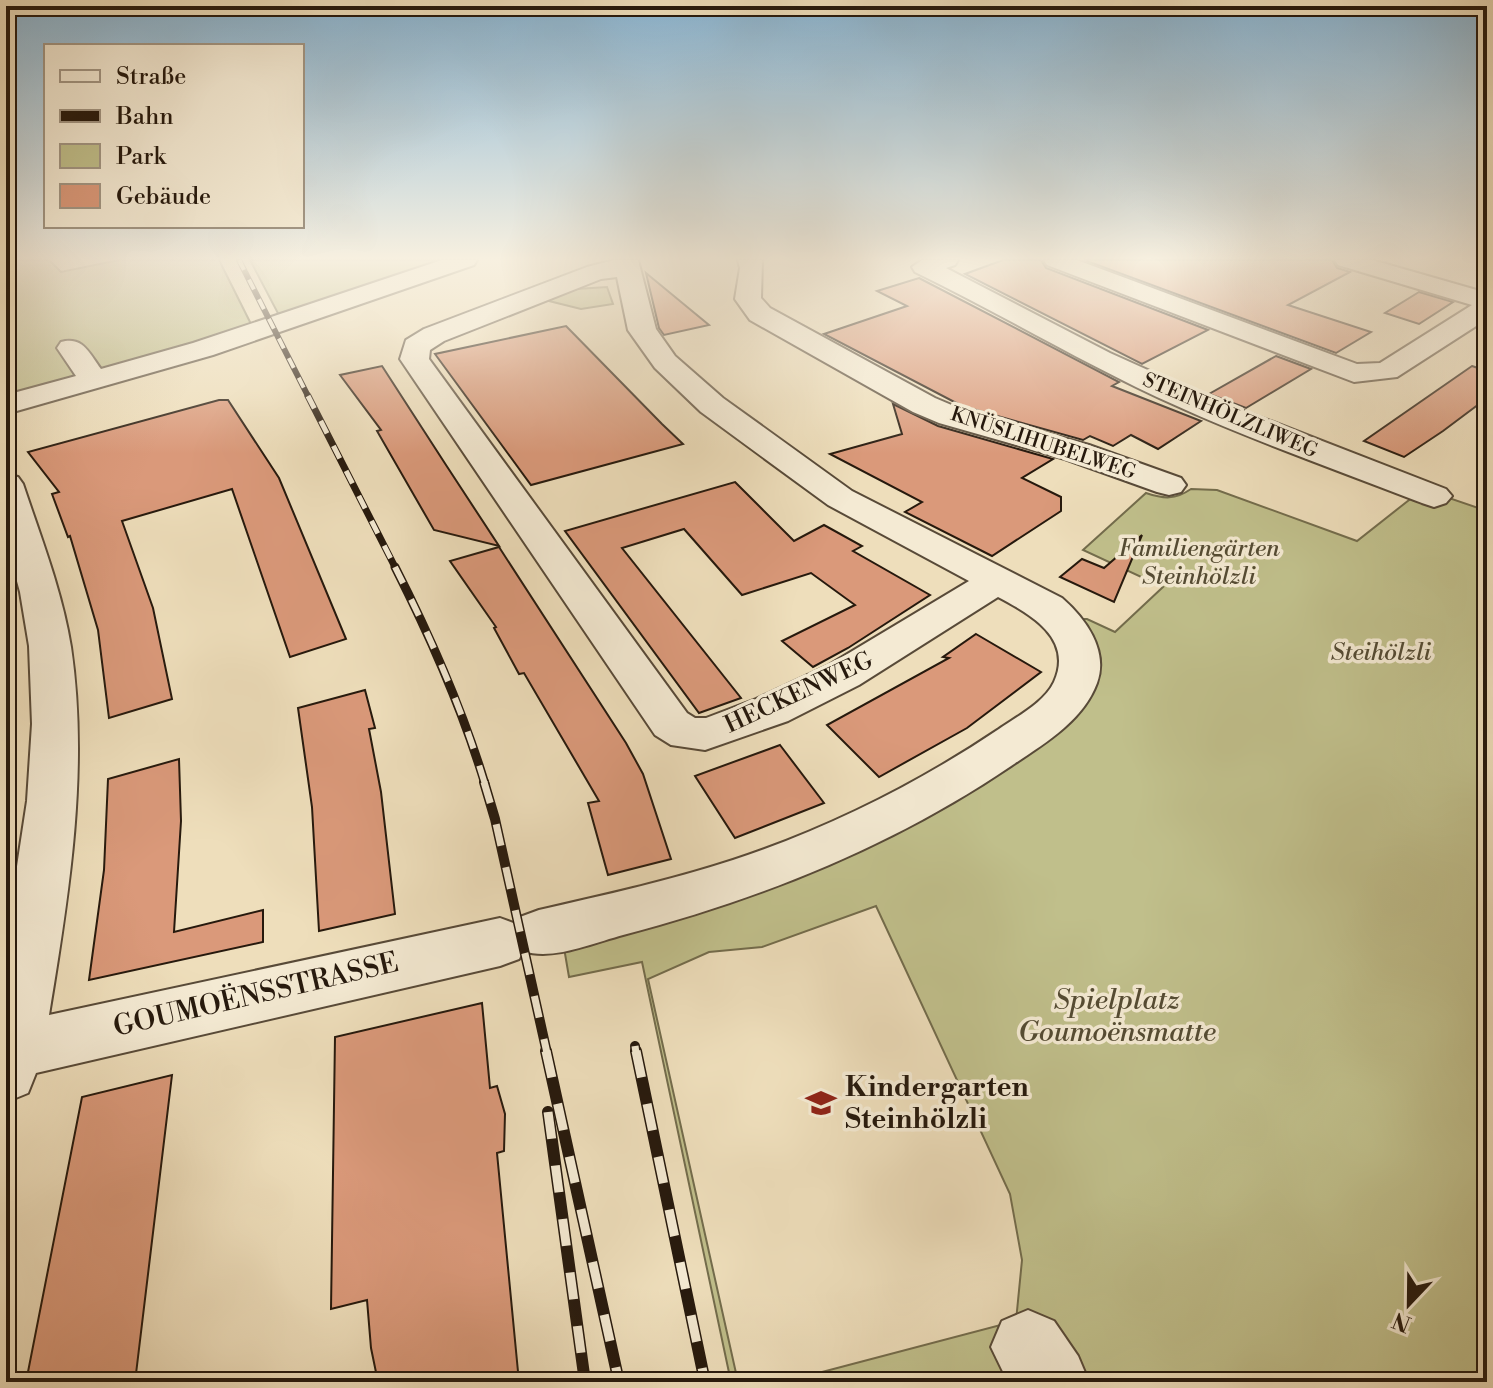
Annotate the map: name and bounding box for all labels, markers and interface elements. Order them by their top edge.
legend [44,44,304,228]
text: Straße [116,62,186,92]
text: Bahn [115,102,174,132]
text: Park [116,142,167,172]
text: Gebäude [116,182,211,212]
street label: STEINHÖLZLIWEG [1139,367,1322,464]
street label: KNÜSLIHUBELWEG [947,401,1139,486]
park label: Familiengärten Steinhölzli [1118,534,1280,592]
park label: Steihölzli [1331,638,1432,668]
street label: HECKENWEG [720,645,878,740]
street label: GOUMOËNSSTRASSE [110,944,402,1045]
park label: Spielplatz Goumoënsmatte [1018,983,1216,1050]
place label: Kindergarten Steinhölzli [845,1070,1029,1137]
school or university icon: Kindergarten Steinhölzli [804,1086,838,1120]
north arrow [1369,1264,1449,1344]
text: N [1388,1305,1415,1337]

